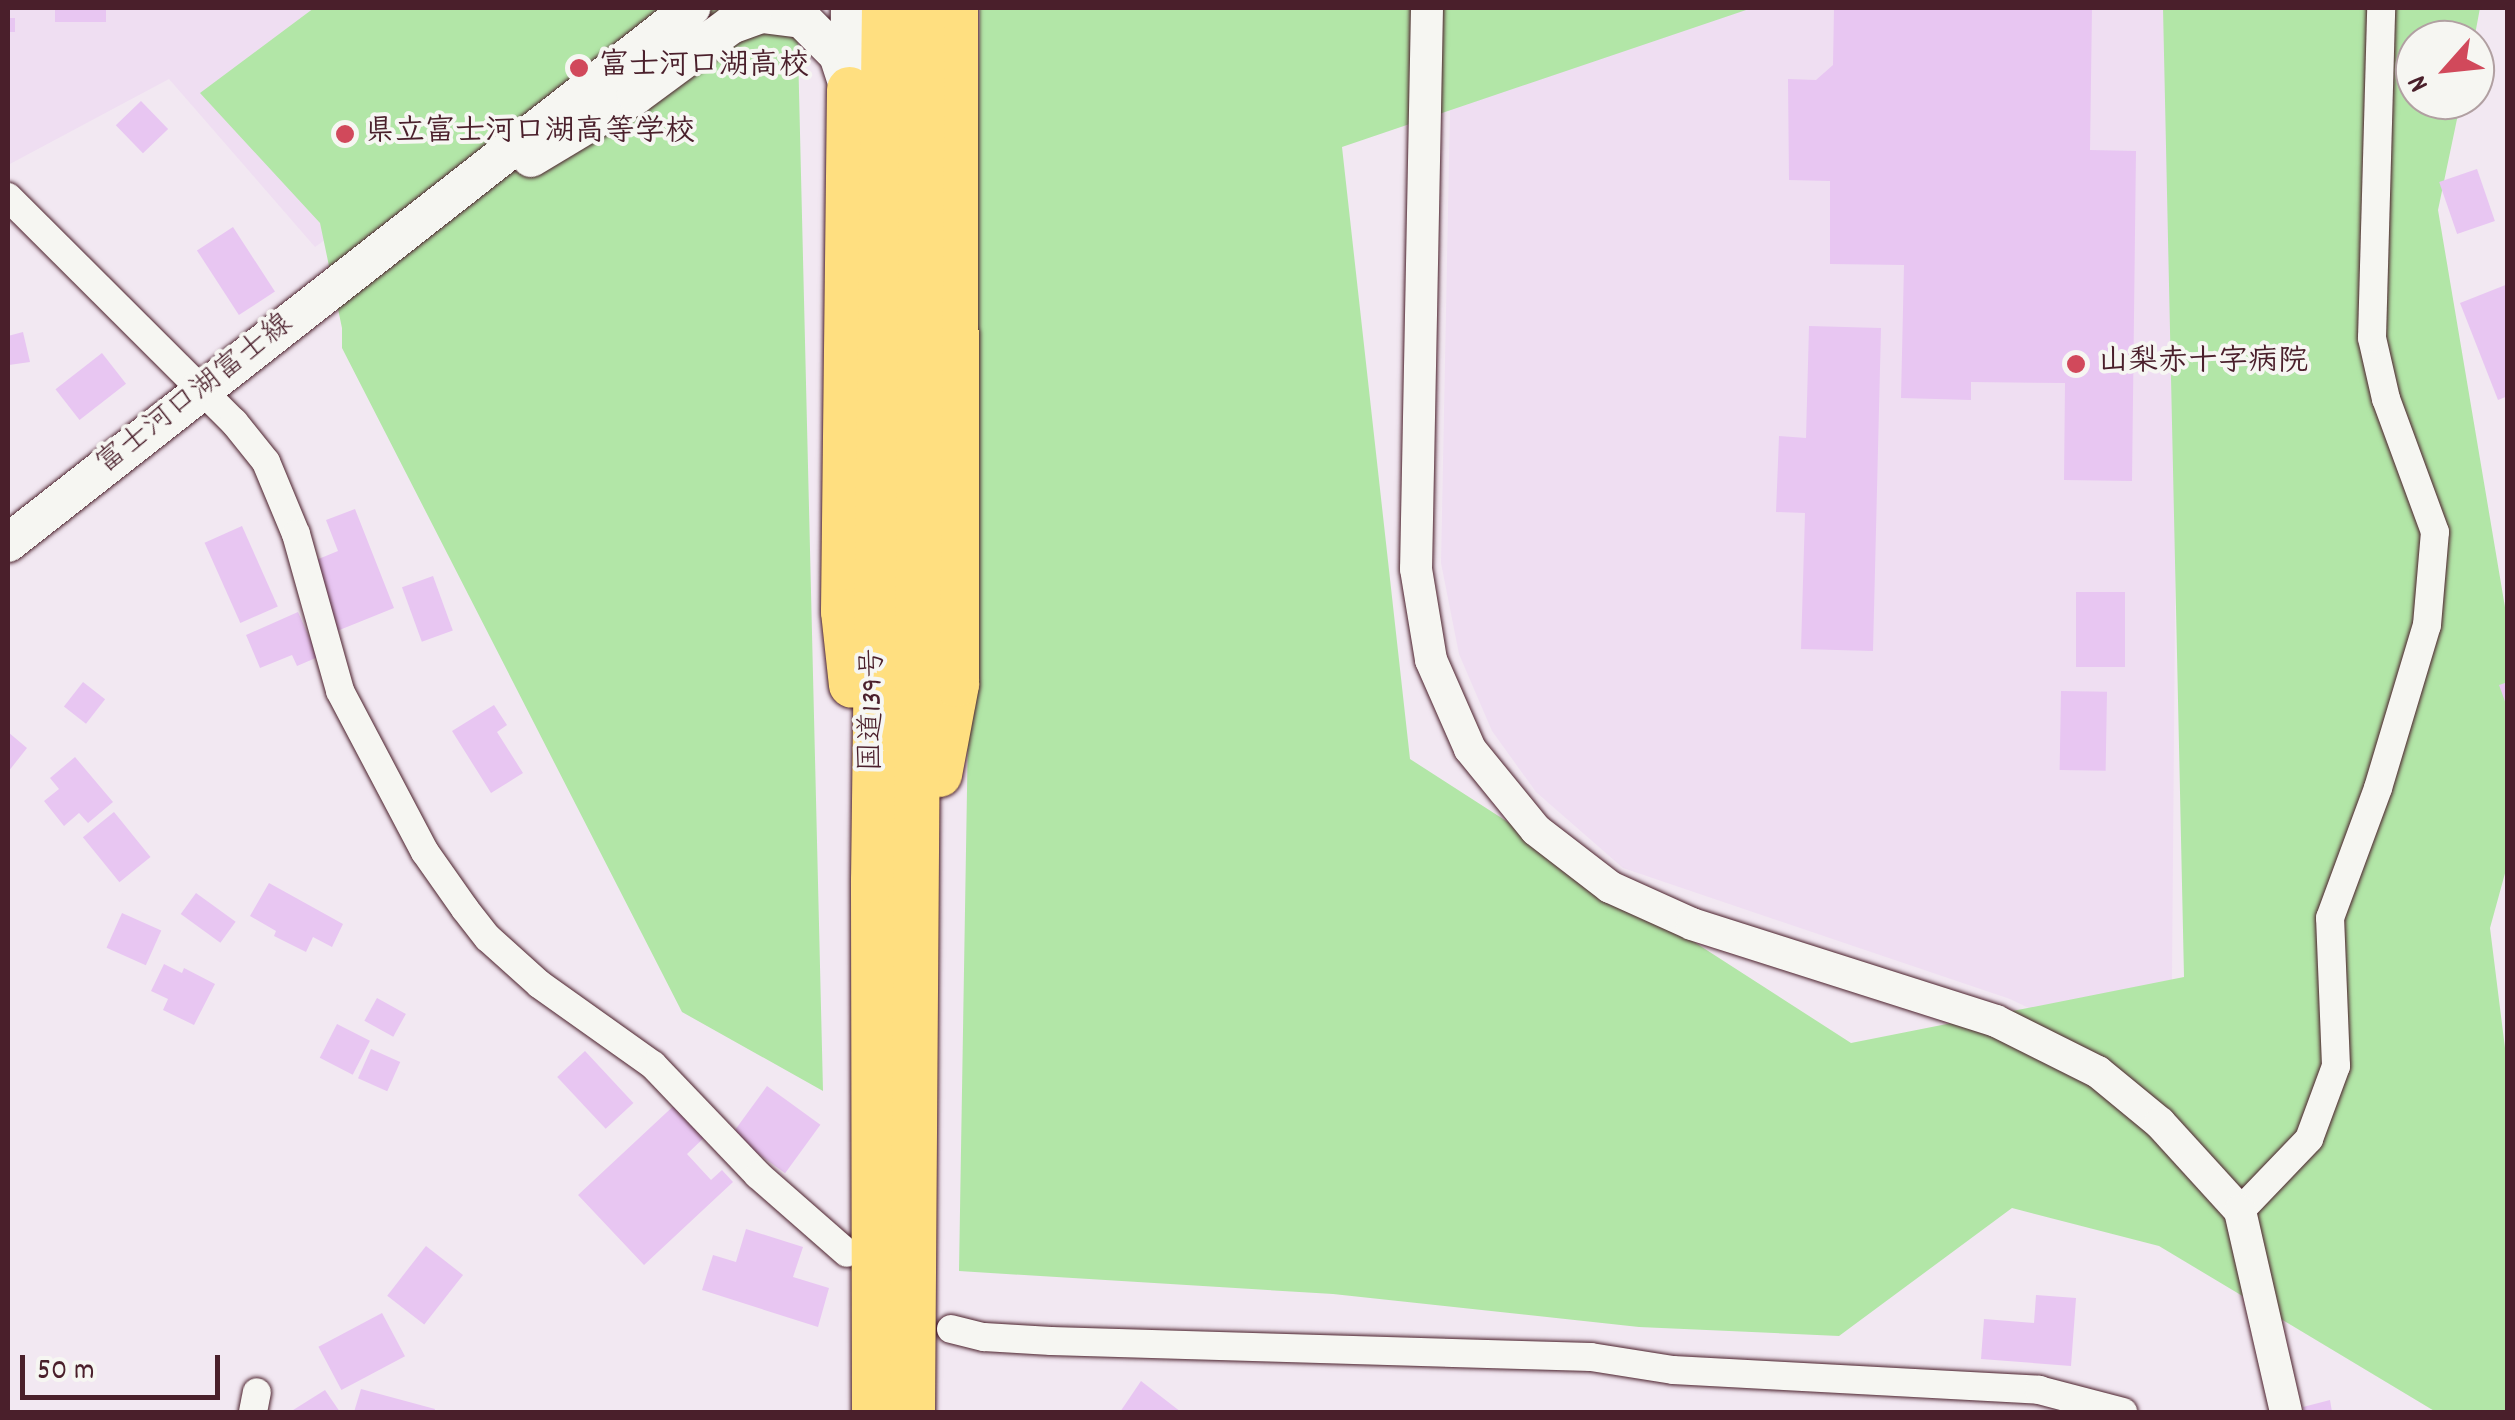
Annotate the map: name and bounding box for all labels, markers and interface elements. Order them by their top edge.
north arrow [2395,20,2495,120]
place label: 富士河口湖高校 [599,50,809,86]
marker: 富士河口湖高校 [568,57,590,79]
text: N [2399,67,2441,98]
place label: 県立富士河口湖高等学校 [365,116,695,152]
marker: 県立富士河口湖高等学校 [334,123,356,145]
street label: 富士河口湖富士線 [90,308,302,484]
place label: 山梨赤十字病院 [2098,346,2308,382]
marker: 山梨赤十字病院 [2063,351,2089,377]
street label: 国道139号 [856,648,894,772]
scale bar [25,1335,225,1397]
text: 50 m [37,1351,95,1394]

